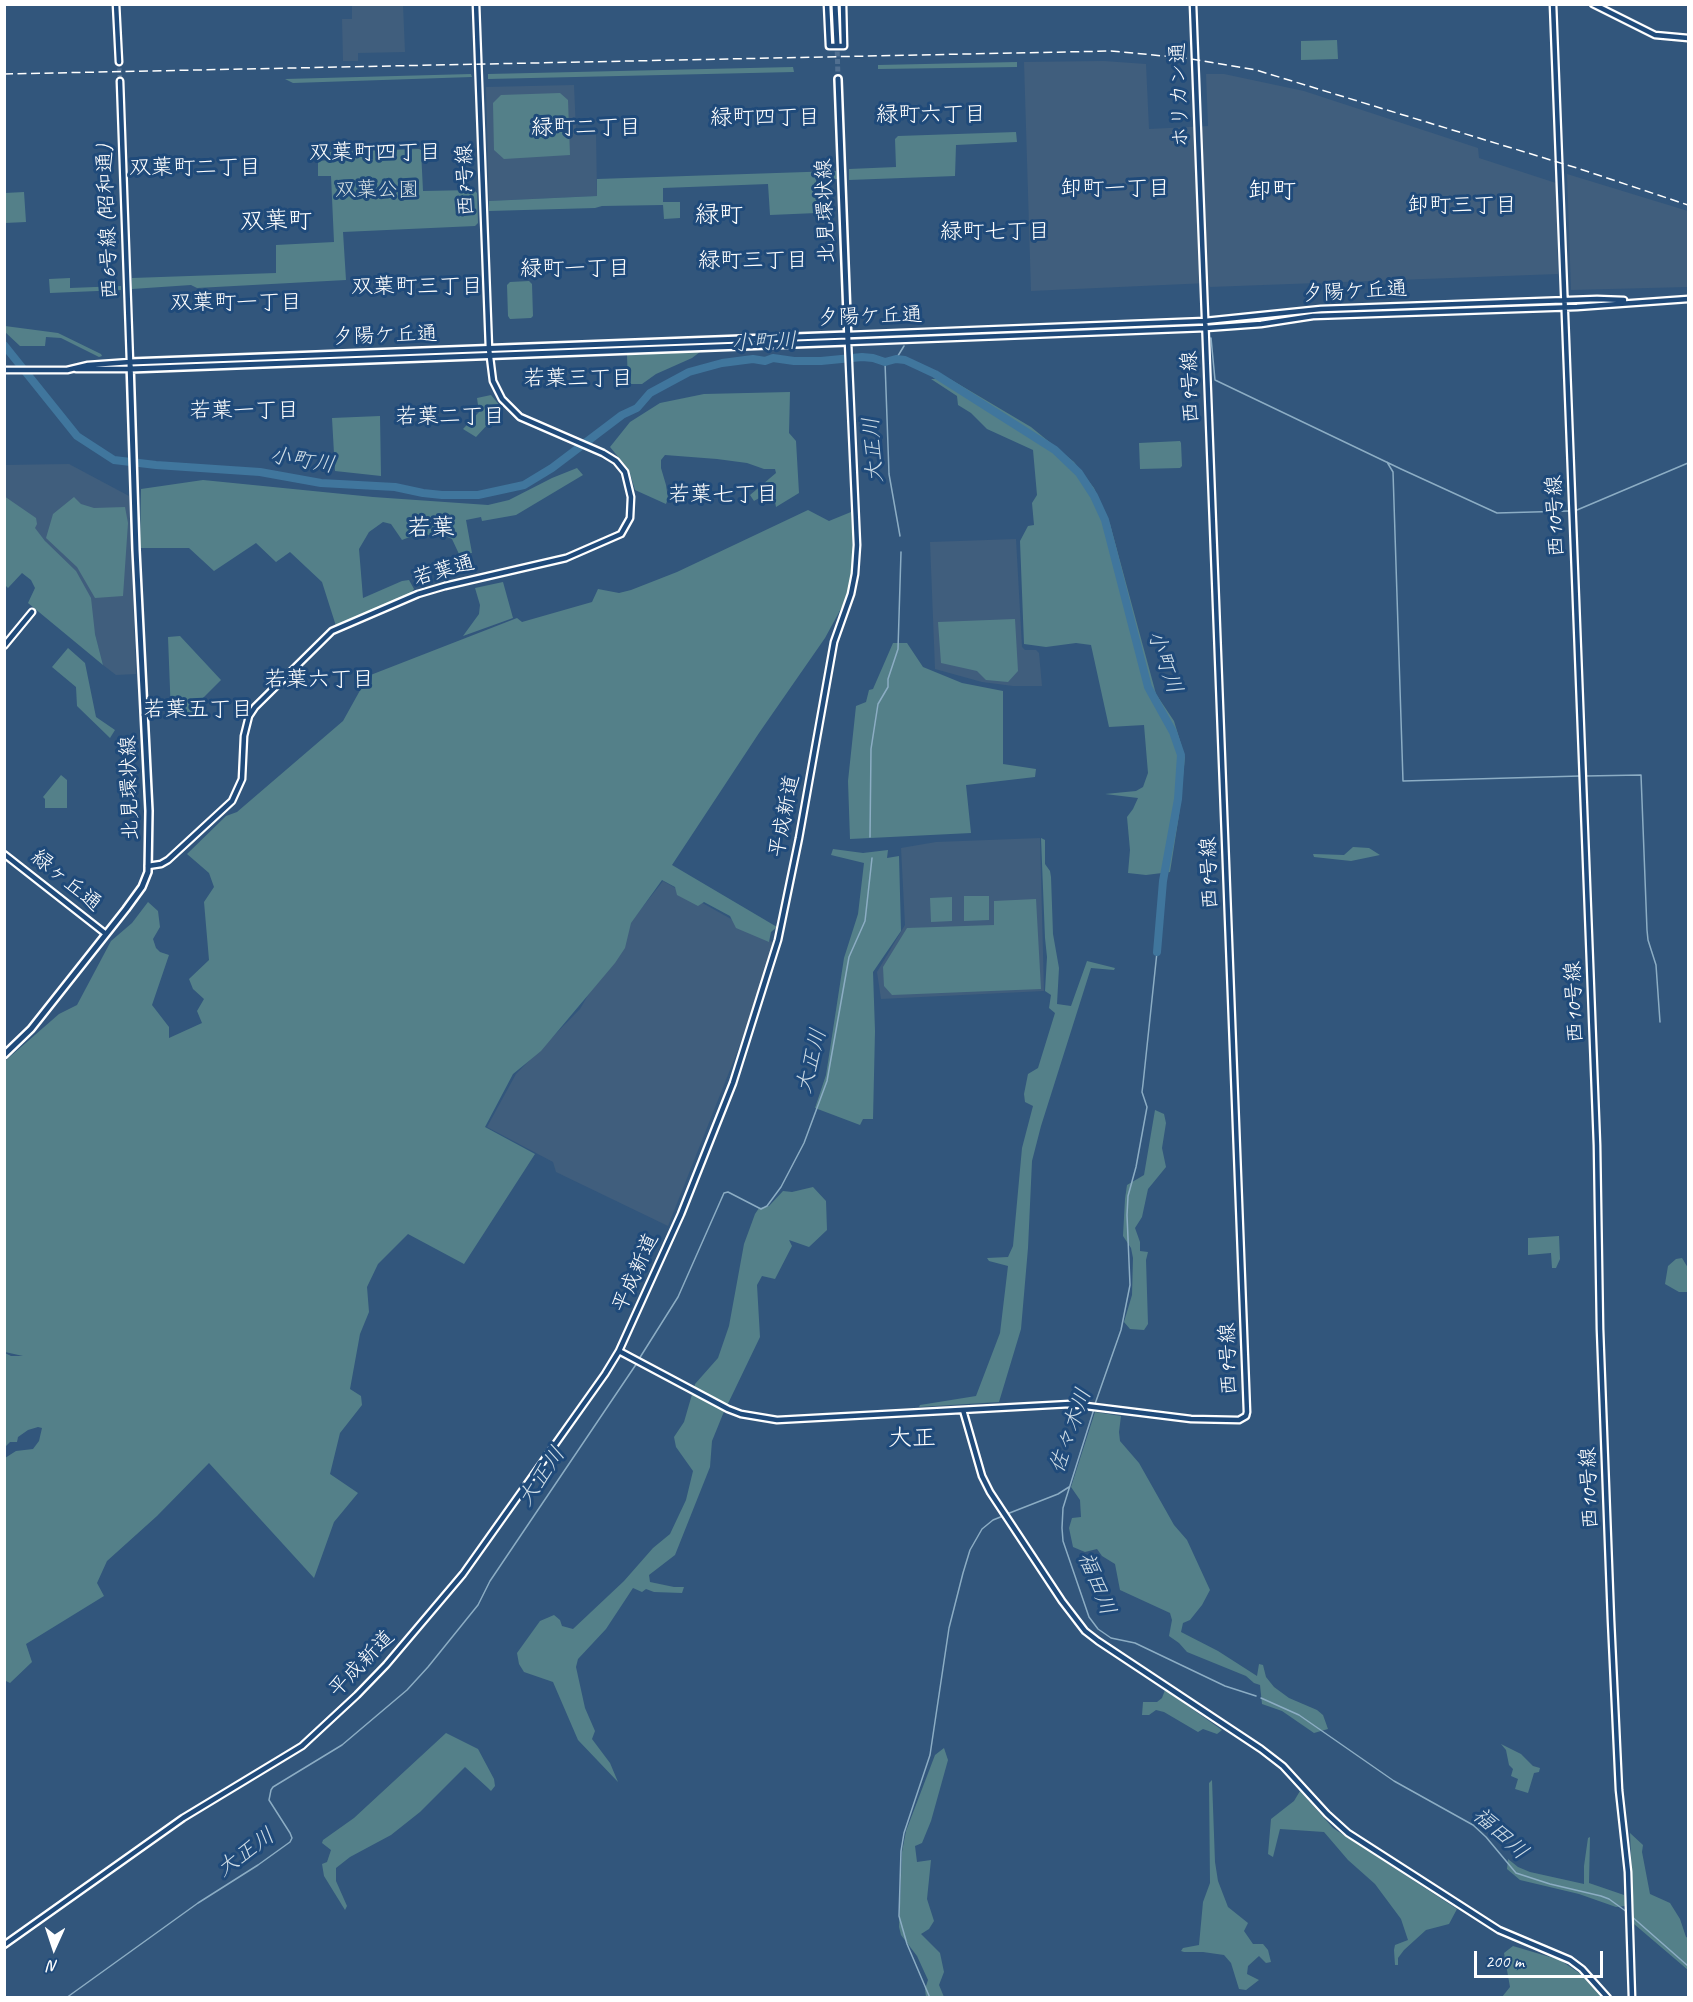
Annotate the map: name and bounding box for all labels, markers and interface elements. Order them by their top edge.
street label: ホリカン通 [1166,42,1194,148]
district label: 緑町六丁目 [876,102,986,128]
district label: 緑町四丁目 [710,105,820,131]
district label: 緑町二丁目 [531,115,641,141]
district label: 双葉町四丁目 [309,140,441,166]
street label: 西7号線 [452,143,480,217]
street label: 西6号線 (昭和通) [93,144,123,300]
district label: 双葉町二丁目 [129,155,261,181]
street label: 北見環状線 [812,158,840,264]
district label: 卸町一丁目 [1060,176,1170,202]
park label: 双葉公園 [335,177,419,203]
district label: 卸町 [1248,178,1296,206]
district label: 卸町三丁目 [1407,193,1517,219]
district label: 緑町 [695,202,743,230]
district label: 双葉町 [240,208,312,236]
district label: 緑町七丁目 [940,219,1050,245]
district label: 緑町三丁目 [698,248,808,274]
district label: 緑町一丁目 [520,256,630,282]
district label: 双葉町三丁目 [351,274,483,300]
street label: 夕陽ケ丘通 [1302,277,1408,307]
district label: 双葉町一丁目 [170,290,302,316]
street label: 夕陽ケ丘通 [817,303,923,331]
street label: 夕陽ケ丘通 [332,322,438,350]
water label: 小町川 [730,328,798,358]
street label: 西9号線 [1177,350,1205,424]
district label: 若葉三丁目 [523,366,633,392]
district label: 若葉一丁目 [189,398,299,424]
district label: 若葉二丁目 [395,404,505,430]
water label: 大正川 [859,416,889,484]
water label: 小町川 [267,443,337,479]
street label: 西10号線 [1542,475,1570,557]
district label: 若葉七丁目 [668,482,778,508]
district label: 若葉 [407,515,455,543]
street label: 若葉通 [410,550,478,592]
water label: 小町川 [1141,627,1187,697]
district label: 若葉六丁目 [264,667,374,693]
district label: 若葉五丁目 [143,697,253,723]
street label: 北見環状線 [116,735,144,841]
street label: 平成新道 [765,772,805,860]
street label: 西9号線 [1196,836,1224,910]
street label: 緑ヶ丘通 [25,845,107,917]
street label: 西10号線 [1561,961,1589,1043]
water label: 大正川 [791,1026,833,1096]
street label: 平成新道 [607,1230,665,1316]
street label: 西9号線 [1215,1322,1243,1396]
water label: 佐々木川 [1044,1385,1098,1477]
district label: 大正 [888,1425,936,1453]
water label: 大正川 [513,1442,571,1512]
street label: 西10号線 [1576,1447,1604,1529]
water label: 福田川 [1071,1548,1121,1620]
street label: 平成新道 [324,1625,400,1703]
water label: 福田川 [1467,1802,1533,1866]
water label: 大正川 [212,1823,280,1883]
north arrow [24,1918,84,1978]
scale bar [1477,1939,1606,1977]
text: 200 m [1485,1950,1524,1972]
text: N [48,1956,59,1976]

